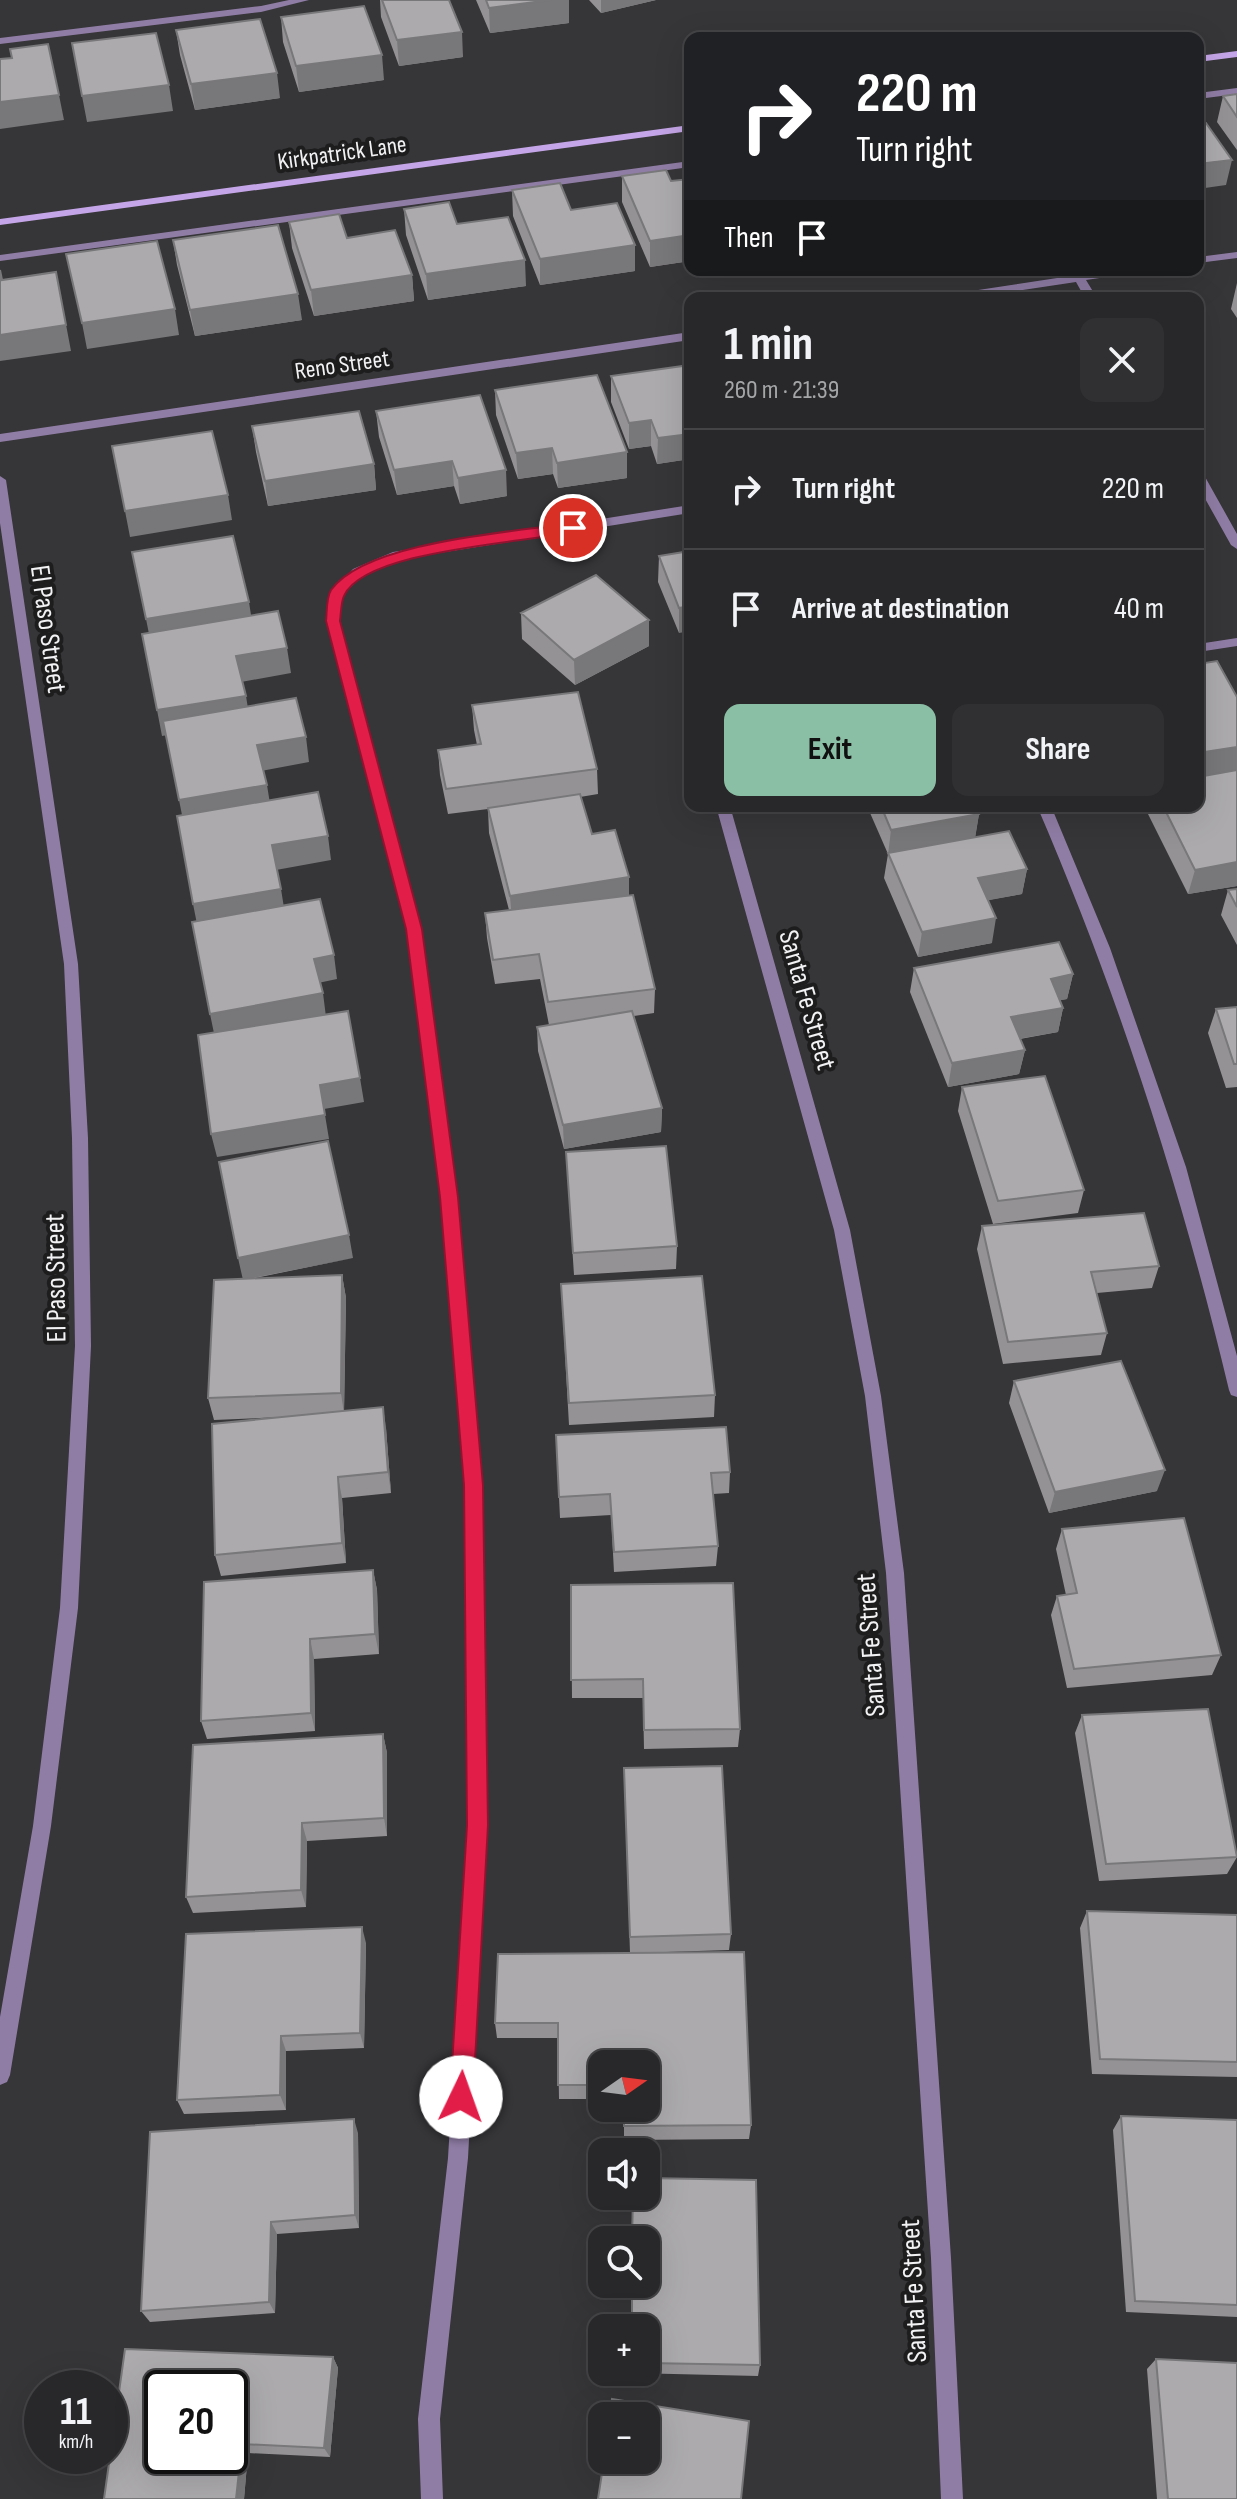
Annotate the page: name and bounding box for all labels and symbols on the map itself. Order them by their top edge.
street label: Kirkpatrick Lane [276,130,408,176]
street label: Reno Street [293,344,391,386]
pin [539,494,607,562]
street label: El Paso Street [23,563,73,695]
street label: Santa Fe Street [771,926,843,1074]
street label: El Paso Street [38,1213,74,1343]
street label: Santa Fe Street [850,1572,892,1718]
north arrow [588,2050,660,2122]
position arrow [419,2055,503,2139]
street label: Santa Fe Street [894,2218,934,2364]
speed limit sign: 20 [144,2370,248,2474]

